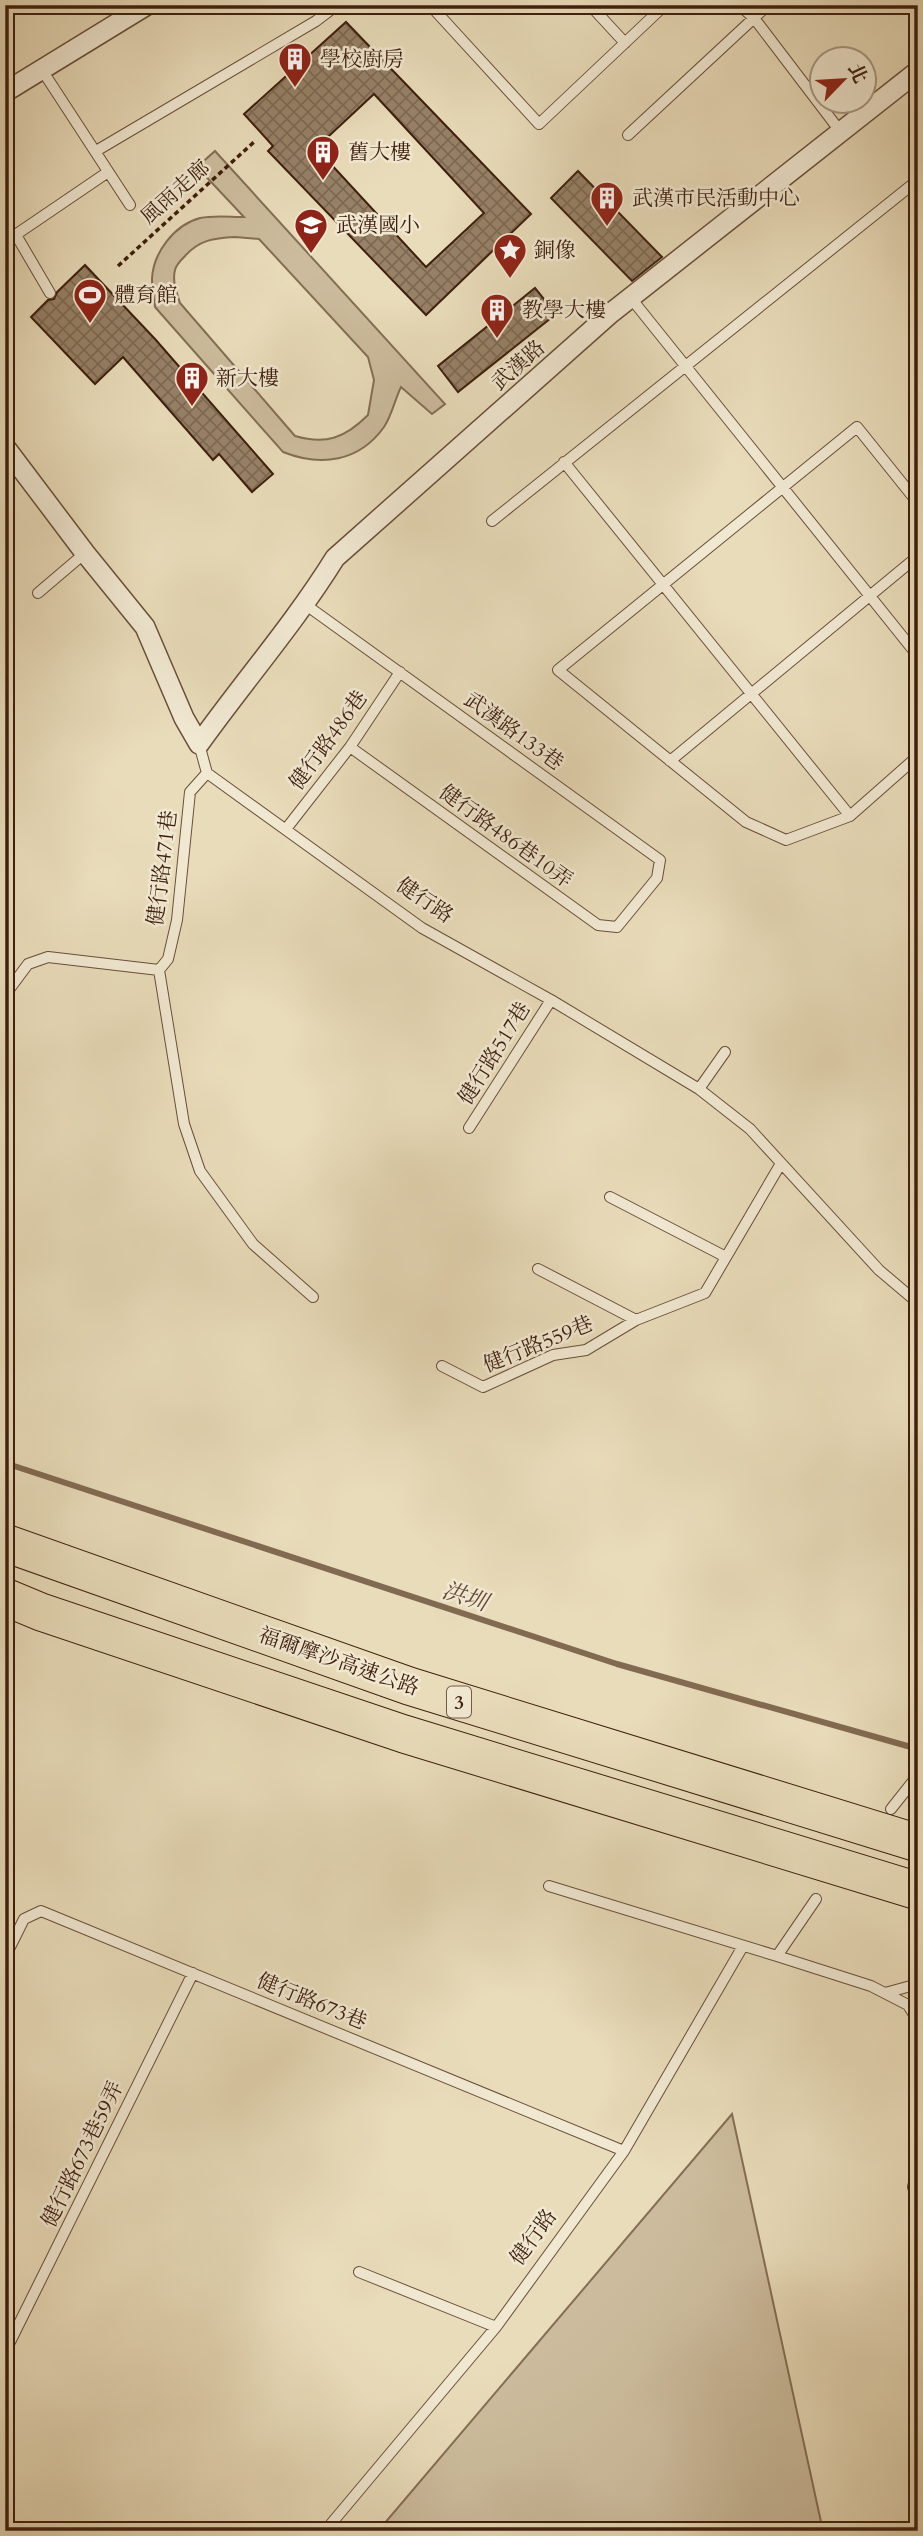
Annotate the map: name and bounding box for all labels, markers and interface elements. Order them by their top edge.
building icon: 學校廚房 [276,40,314,89]
place label: 學校廚房 [320,45,404,74]
north arrow [808,46,878,116]
text: 北 [842,59,873,87]
building icon: 舊大樓 [304,133,342,182]
place label: 舊大樓 [348,138,411,167]
street label: 風雨走廊 [134,153,216,231]
building icon: 武漢市民活動中心 [588,179,626,228]
place label: 武漢市民活動中心 [632,184,800,213]
school or university icon: 武漢國小 [292,206,330,255]
place label: 武漢國小 [336,211,420,240]
place icon: 銅像 [491,231,529,280]
place label: 銅像 [534,236,576,265]
sports icon: 體育館 [71,276,109,325]
place label: 體育館 [114,281,177,310]
building icon: 教學大樓 [478,291,516,340]
place label: 教學大樓 [522,296,606,325]
street label: 武漢路 [485,334,551,397]
building icon: 新大樓 [173,359,211,408]
place label: 新大樓 [216,364,279,393]
street label: 健行路486巷 [282,685,374,796]
street label: 武漢路133巷 [458,685,569,777]
street label: 健行路486巷10弄 [433,778,578,895]
street label: 健行路471巷 [141,809,184,928]
street label: 健行路 [390,871,459,930]
street label: 健行路517巷 [451,996,538,1110]
street label: 健行路559巷 [479,1309,598,1380]
water label: 洪圳 [438,1575,495,1620]
street label: 福爾摩沙高速公路 [255,1620,423,1703]
road number: 3 [447,1686,471,1718]
street label: 健行路673巷 [252,1966,371,2037]
street label: 健行路673巷59弄 [35,2076,130,2232]
street label: 健行路 [503,2203,564,2271]

